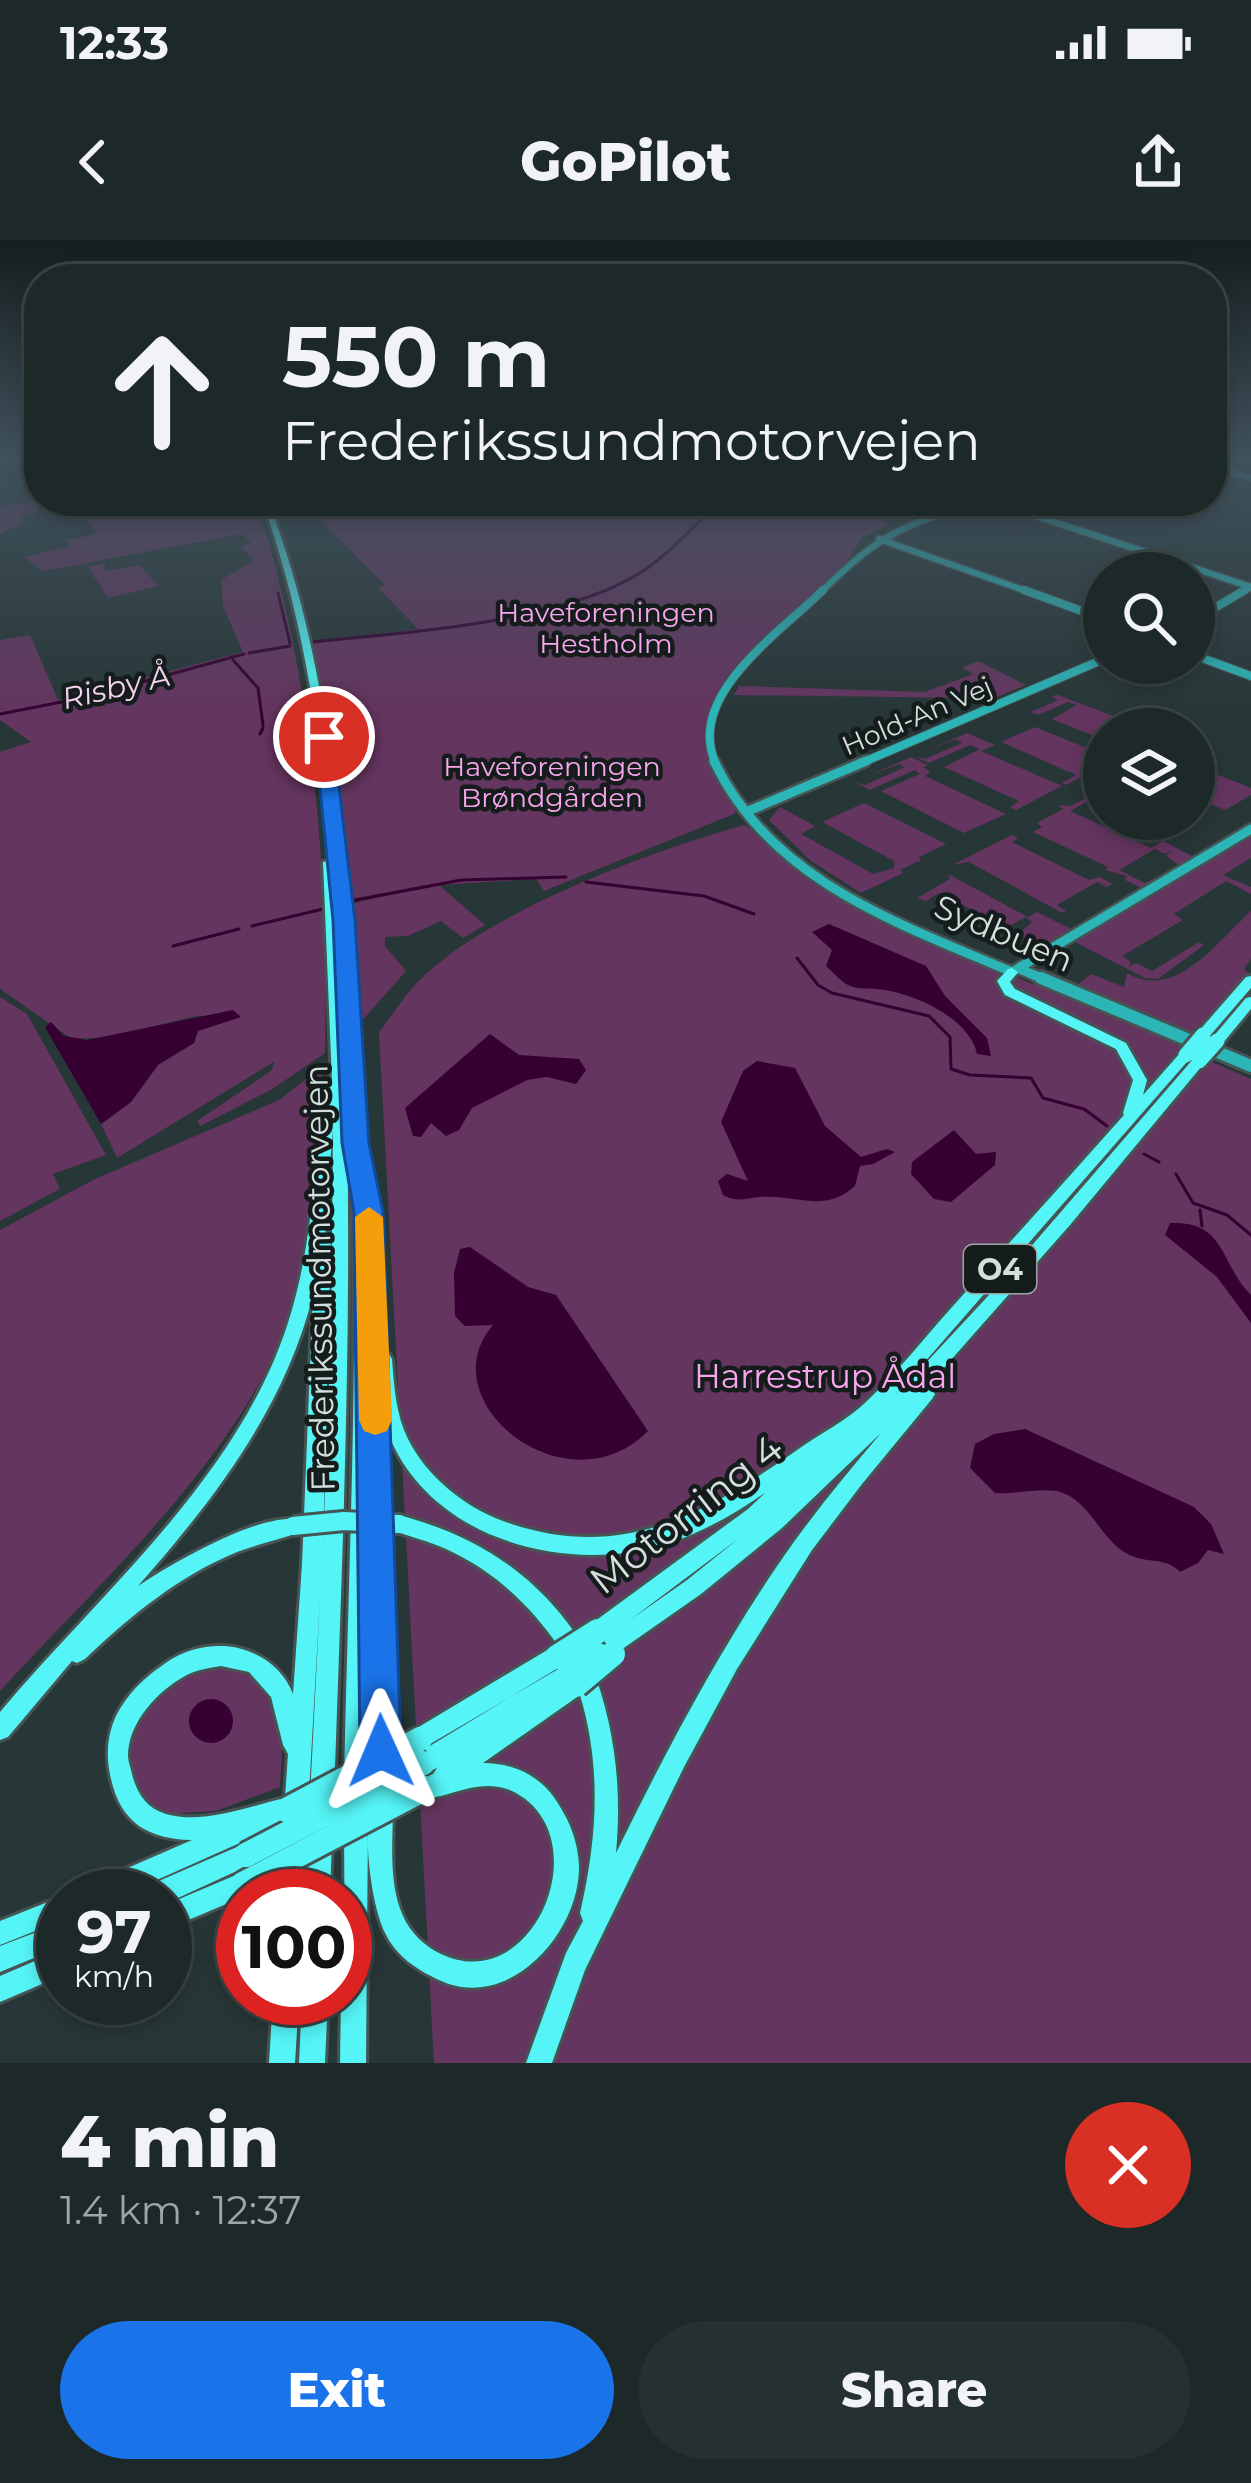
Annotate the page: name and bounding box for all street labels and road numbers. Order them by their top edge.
street label: Hold-An Vej [837,670,997,762]
street label: Sydbuen [929,886,1079,980]
street label: Frederikssundmotorvejen [295,1064,343,1492]
road number: O4 [964,1245,1036,1293]
street label: Motorring 4 [580,1424,792,1604]

